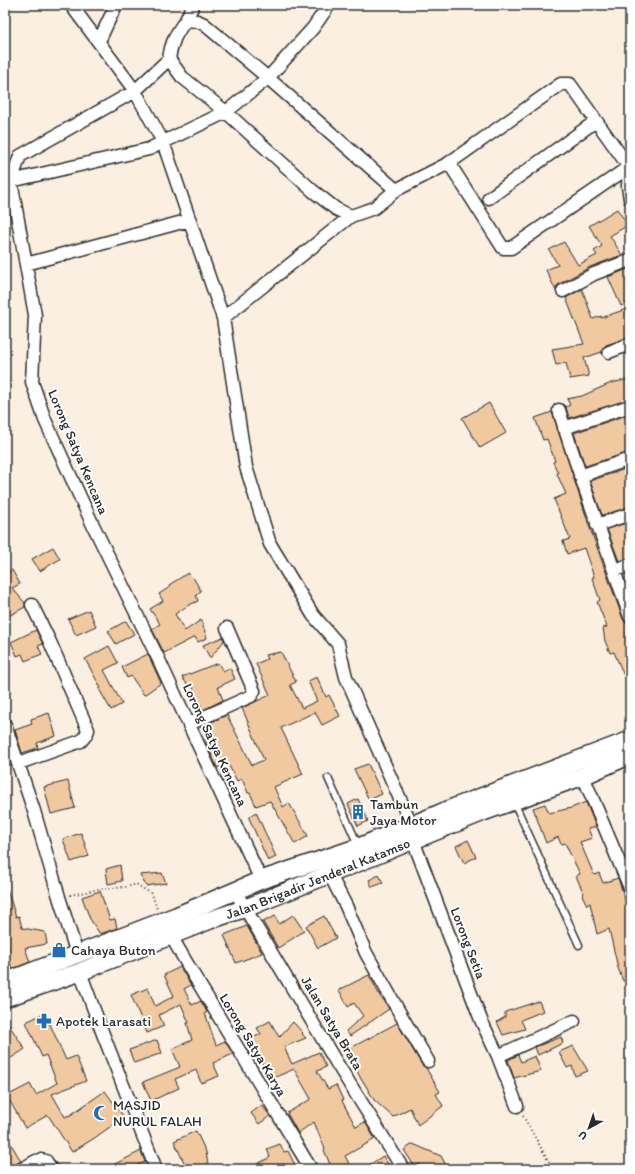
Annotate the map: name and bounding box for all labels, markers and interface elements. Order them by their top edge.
street label: Lorong Satya Kencana [44,387,112,518]
street label: Lorong Satya Kencana [179,681,251,810]
place label: Tambun Jaya Motor [370,796,437,829]
building icon: Tambun Jaya Motor [349,803,367,821]
street label: Jalan Brigadir Jenderal Katamso [224,834,412,923]
street label: Lorong Setia [447,905,489,981]
shop icon: Cahaya Buton [50,941,68,959]
place label: Cahaya Buton [71,942,156,959]
street label: Jalan Satya Brata [297,973,367,1074]
street label: Lorong Satya Karya [216,990,291,1100]
pharmacy icon: Apotek Larasati [35,1012,53,1030]
place label: Apotek Larasati [56,1013,151,1030]
place label: MASJID NURUL FALAH [113,1097,202,1130]
mosque icon: MASJID NURUL FALAH [92,1104,110,1122]
north arrow [569,1108,609,1148]
text: U [576,1128,590,1143]

